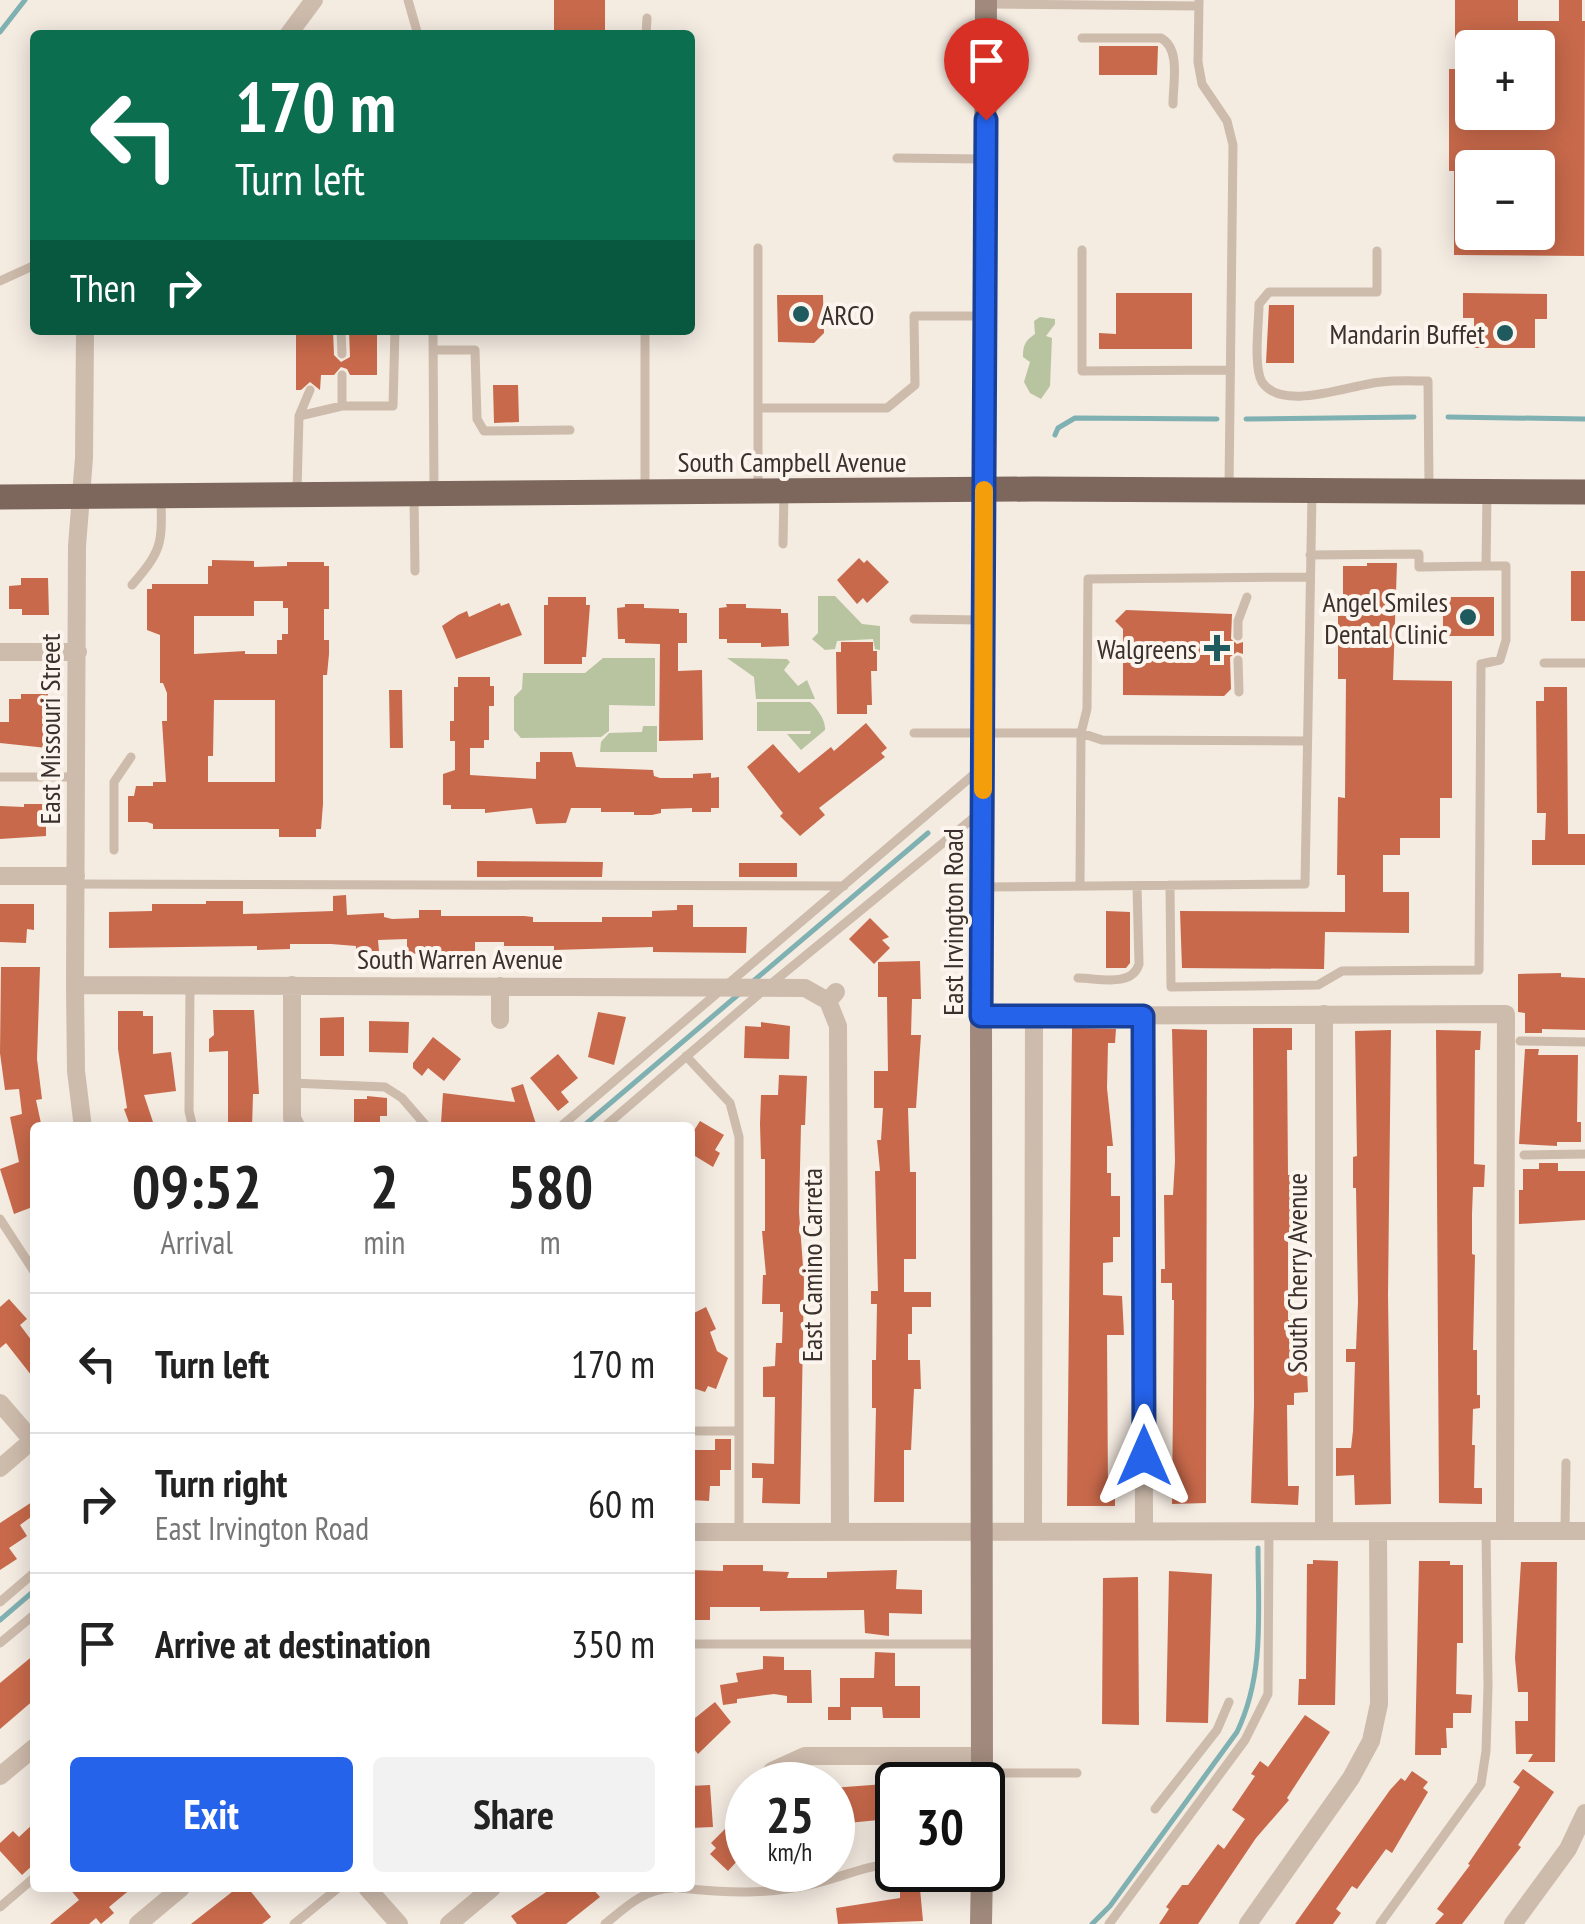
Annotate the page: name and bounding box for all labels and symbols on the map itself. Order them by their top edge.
pin [944,18,1029,121]
place label: ARCO [821,296,874,333]
marker: ARCO [790,303,812,325]
place label: Mandarin Buffet [1330,315,1485,352]
marker: Mandarin Buffet [1494,322,1516,344]
street label: South Campbell Avenue [677,443,907,480]
place label: Angel Smiles Dental Clinic [1323,583,1448,652]
marker: Angel Smiles Dental Clinic [1457,606,1479,628]
place label: Walgreens [1097,630,1197,667]
street label: East Missouri Street [31,633,68,825]
marker: Walgreens [1206,637,1228,659]
street label: East Irvington Road [934,828,971,1016]
street label: South Warren Avenue [357,940,563,977]
street label: East Camino Carreta [793,1168,830,1362]
street label: South Cherry Avenue [1278,1173,1315,1373]
position arrow [1092,1404,1196,1508]
speed limit sign: 30 [875,1762,1005,1892]

